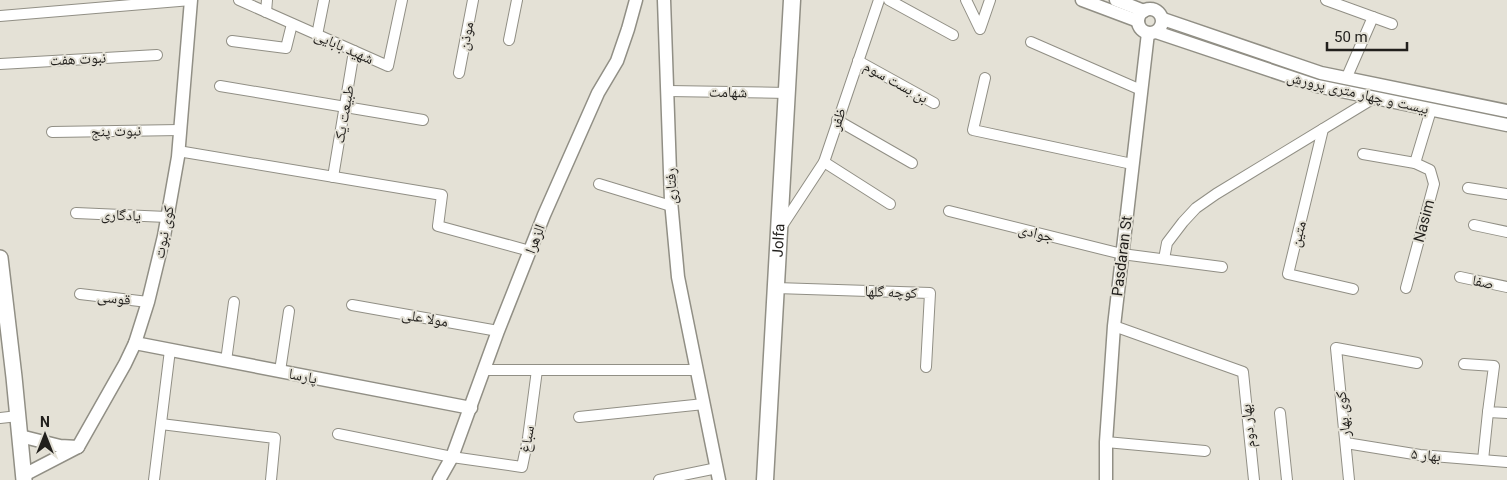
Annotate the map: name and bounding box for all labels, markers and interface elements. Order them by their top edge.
street label: موذن [454,20,479,52]
scale bar [1327,20,1407,52]
street label: شهید بابایی [311,26,377,69]
text: 50 m [1334,28,1368,46]
street label: نبوت هفت [49,49,107,69]
street label: بن بست سوم [860,57,931,108]
street label: بیست و چهار متری پرورش [1285,68,1431,119]
street label: طبیعت یک [330,83,358,144]
street label: شهامت [709,83,748,101]
street label: ظفر [826,106,850,133]
street label: نبوت پنج [91,122,141,141]
street label: رفتاری [661,167,682,204]
street label: Nasim [1410,198,1438,244]
street label: کوی نبوت [150,204,179,260]
street label: یادگاری [101,205,142,226]
street label: Pasdaran St [1108,215,1136,297]
street label: متین [1286,219,1311,249]
street label: جوادی [1016,220,1056,247]
street label: الزهرا [521,222,549,256]
street label: Jolfa [769,223,788,258]
street label: صفا [1471,271,1495,293]
street label: کوچه گلها [864,282,918,302]
street label: قوسی [96,287,132,310]
street label: مولا علی [400,305,450,332]
street label: پارسا [287,364,319,388]
street label: کوی بهار [1332,390,1355,439]
street label: بهار دوم [1237,403,1260,449]
north arrow [20,410,70,460]
text: N [40,414,50,430]
street label: سباغ [516,424,539,454]
street label: بهار ۵ [1410,444,1442,466]

